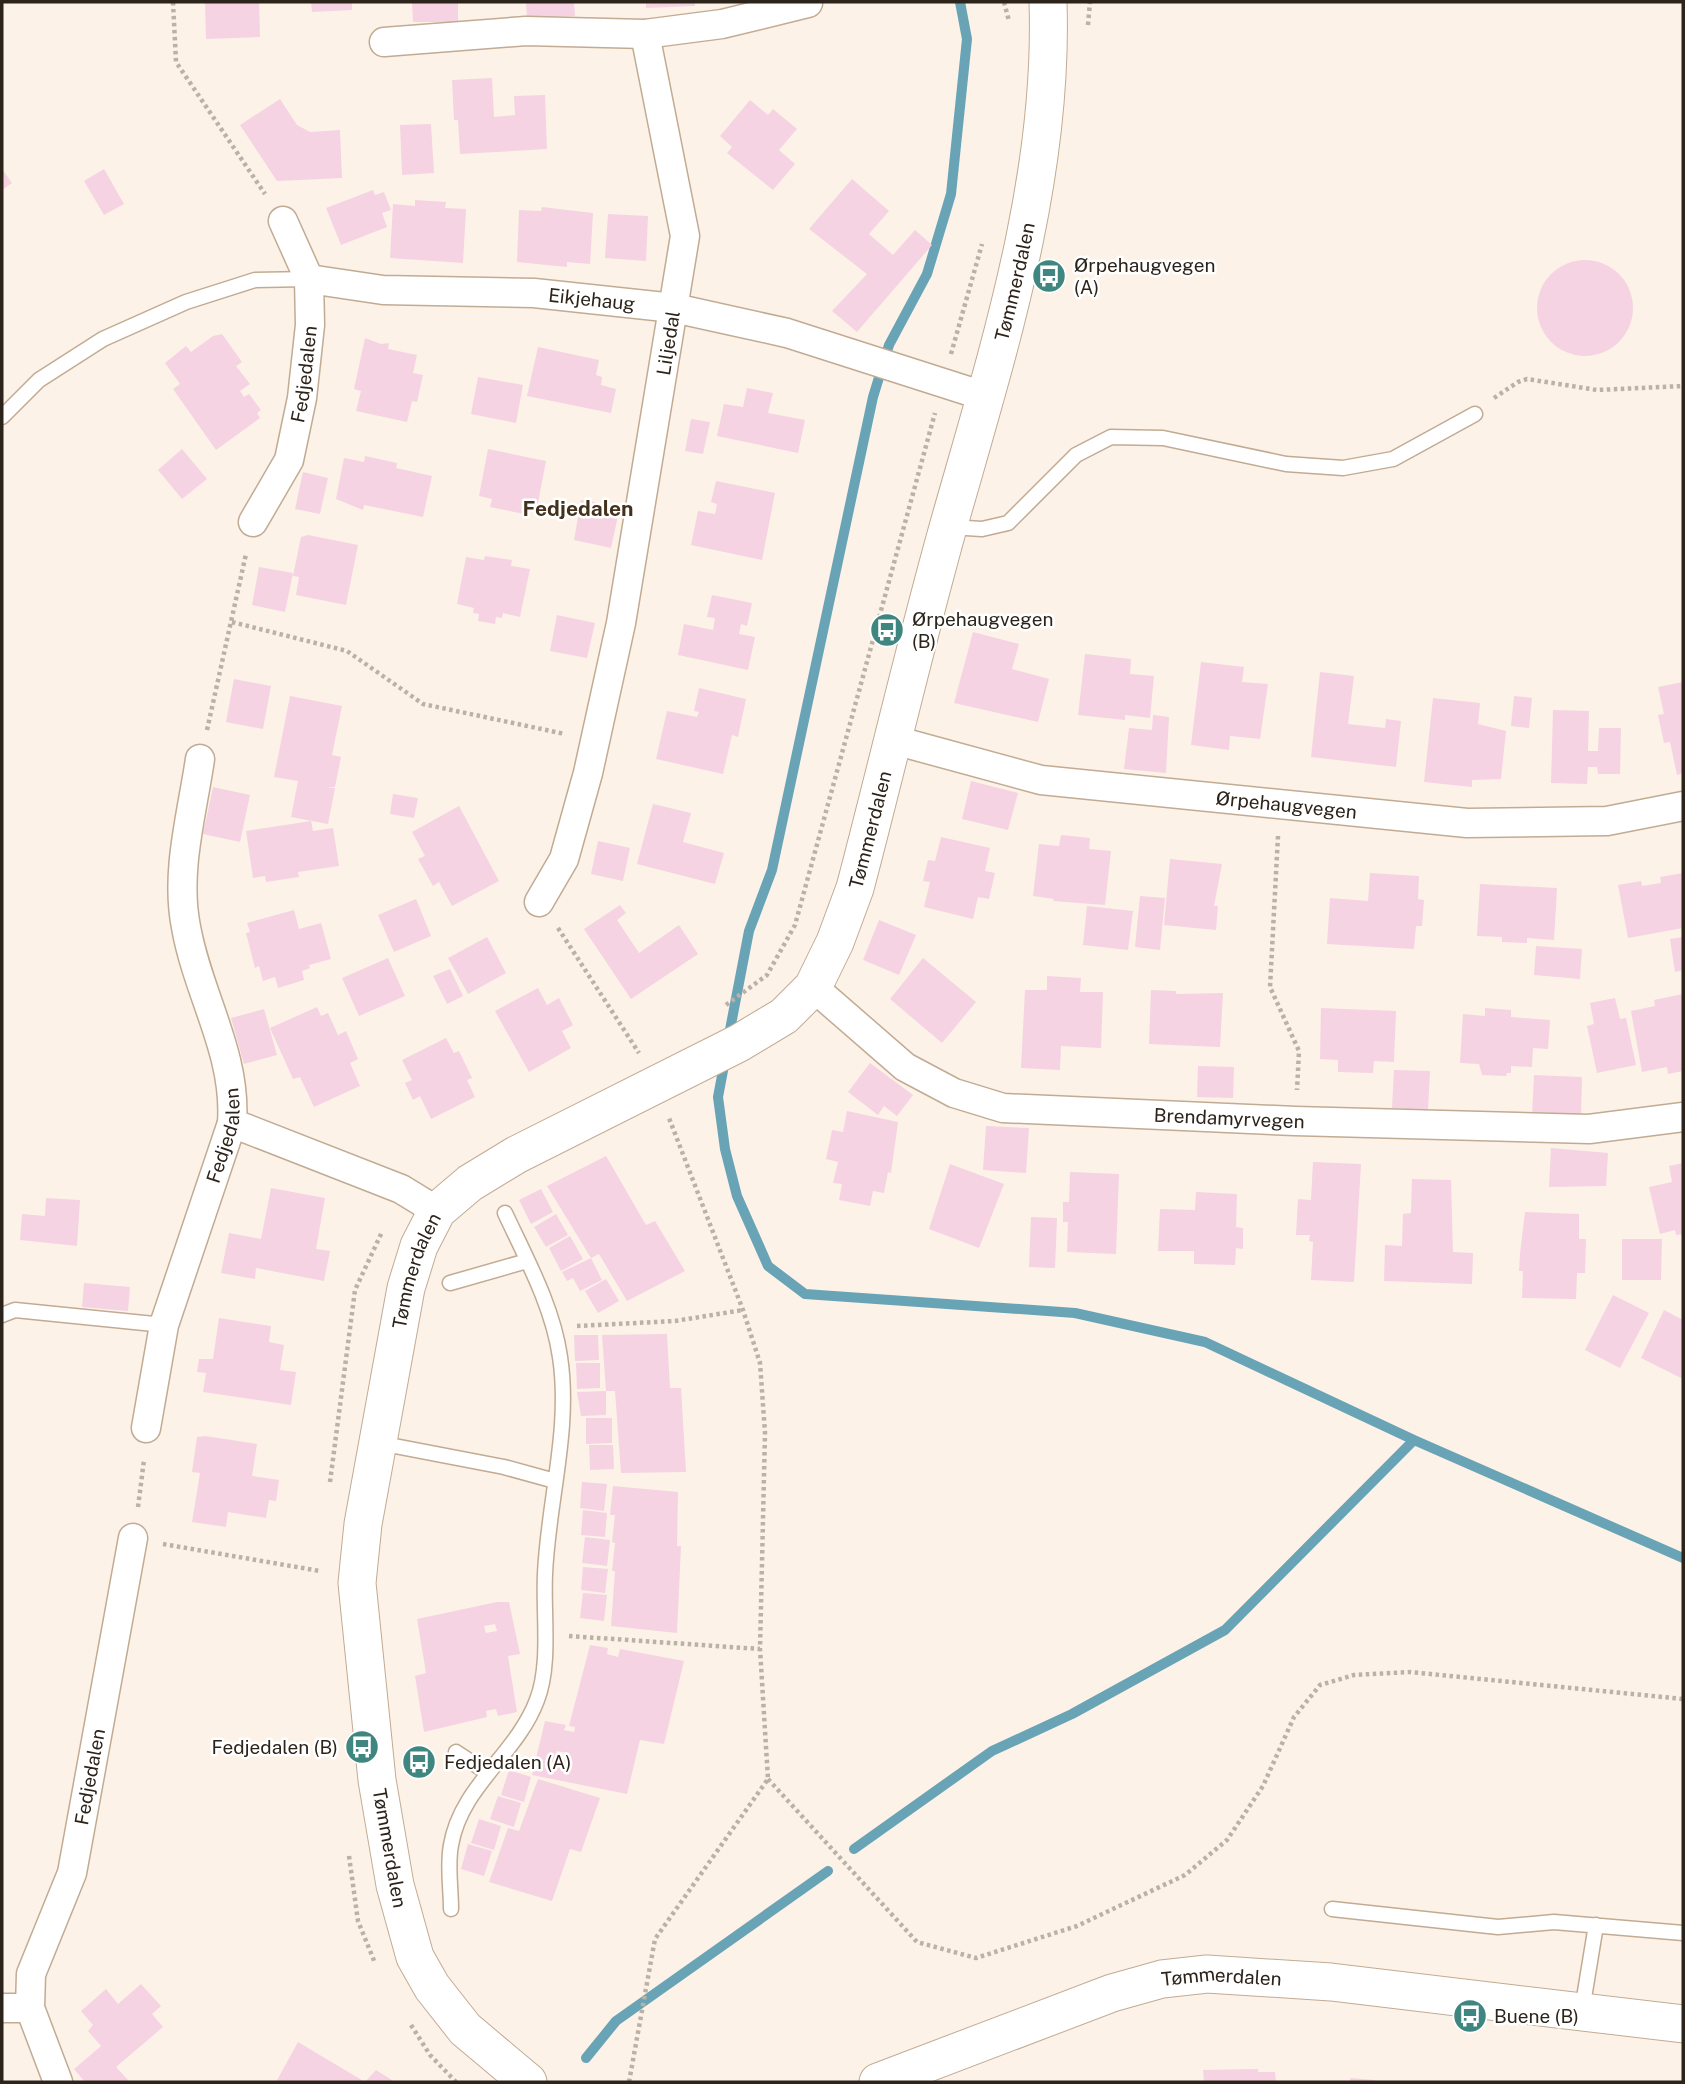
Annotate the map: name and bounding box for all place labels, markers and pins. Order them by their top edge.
place label: Ørpehaugvegen (A) [1074,254,1215,298]
bus stop icon: Ørpehaugvegen (A) [1030,257,1068,295]
place label: Ørpehaugvegen (B) [912,608,1053,652]
bus stop icon: Ørpehaugvegen (B) [868,611,906,649]
bus stop icon: Fedjedalen (B) [343,1728,381,1766]
place label: Fedjedalen (B) [211,1736,338,1758]
bus stop icon: Fedjedalen (A) [400,1743,438,1781]
place label: Fedjedalen (A) [444,1751,571,1773]
bus stop icon: Buene (B) [1451,1997,1489,2035]
place label: Buene (B) [1494,2005,1579,2027]

